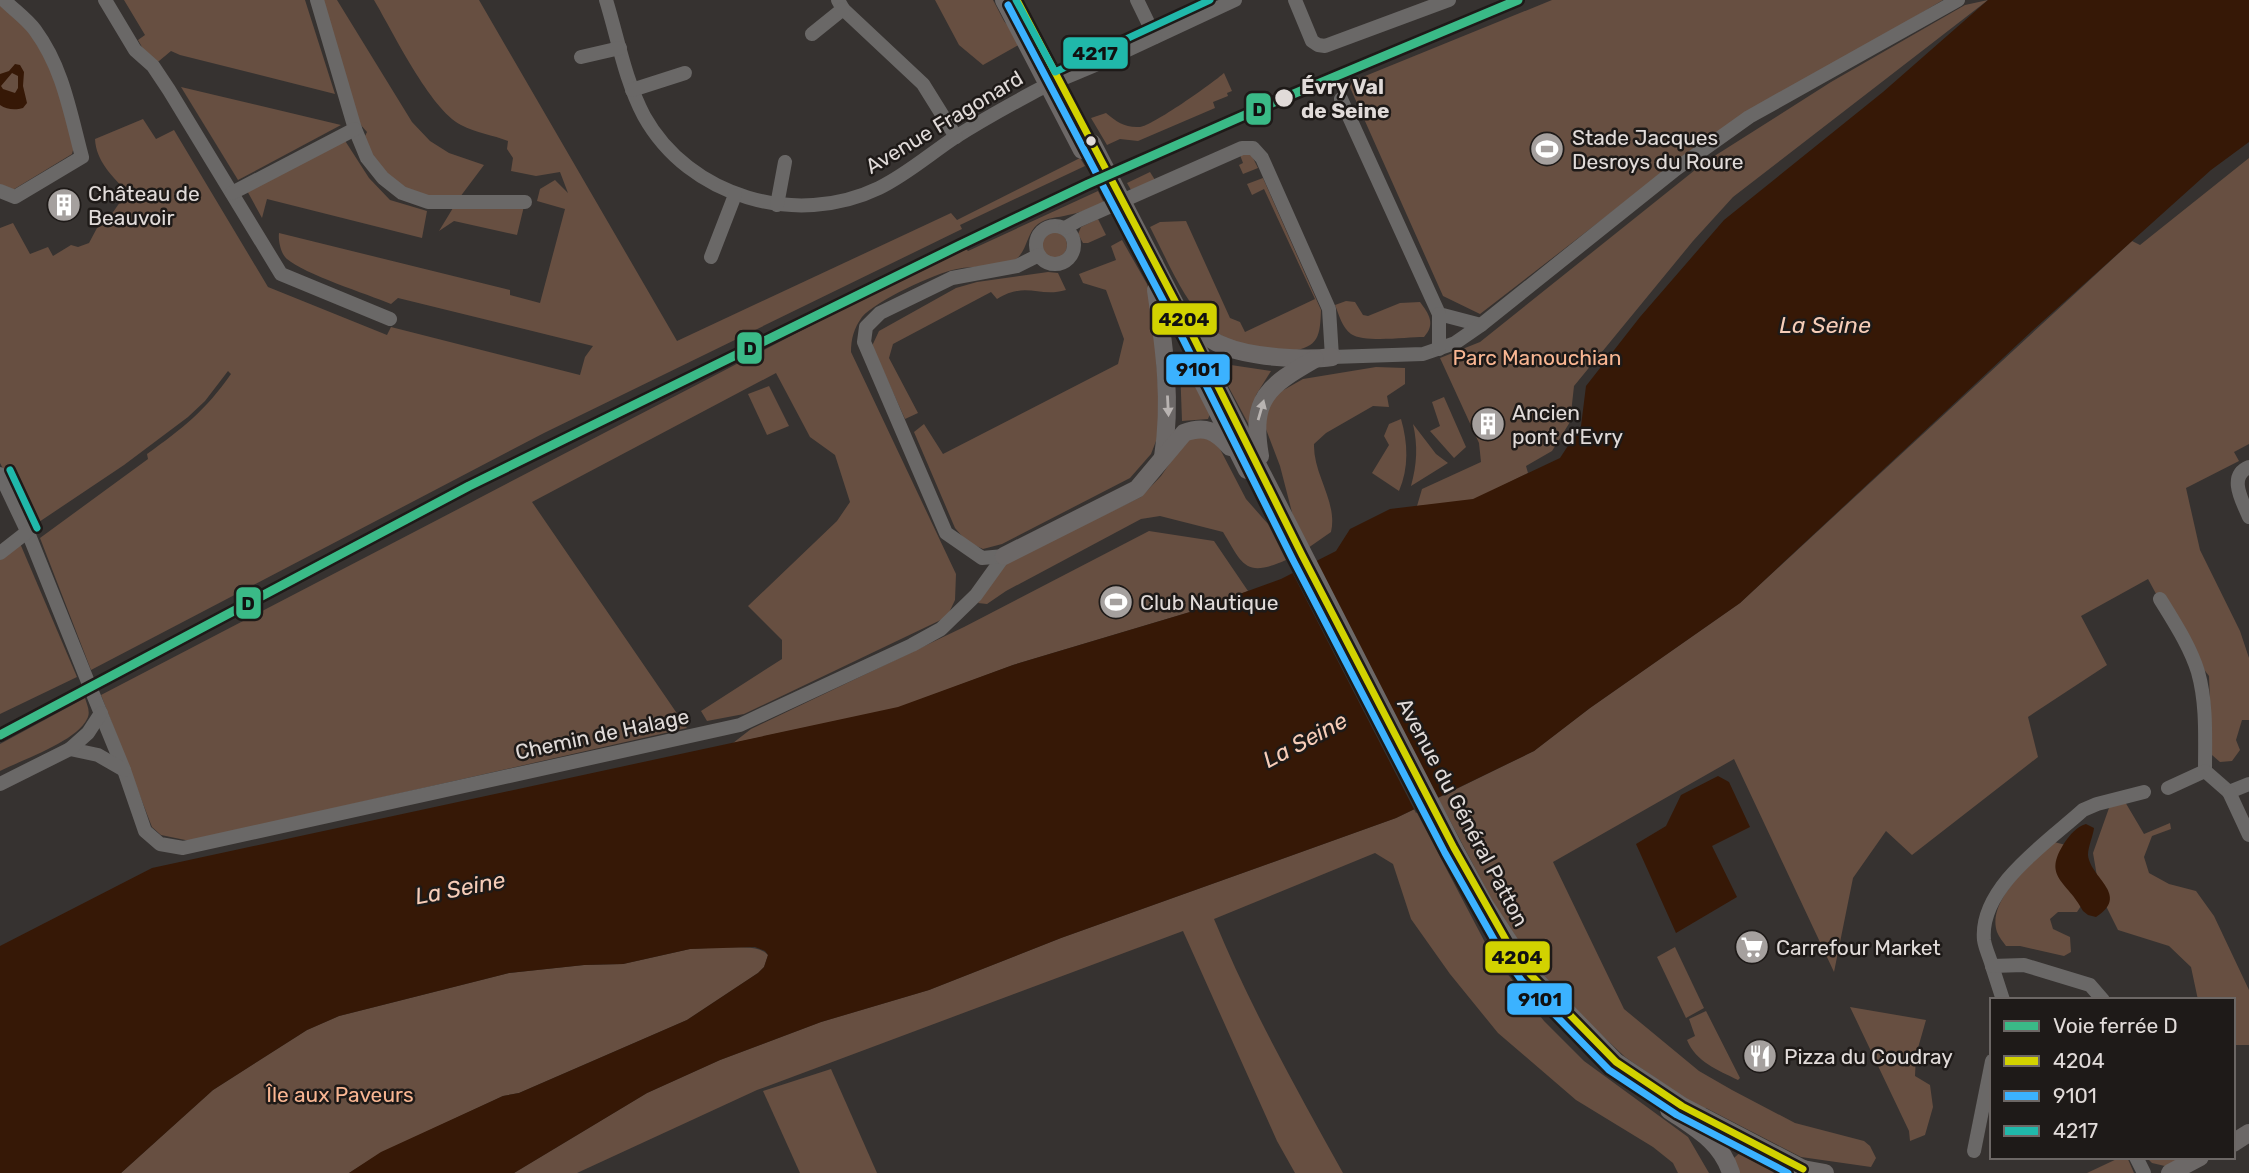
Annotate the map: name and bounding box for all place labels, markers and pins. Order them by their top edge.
place label: Évry Val de Seine [1301,74,1390,123]
marker: Évry Val de Seine [1273,87,1295,109]
place label: Stade Jacques Desroys du Roure [1572,125,1744,174]
sports icon: Stade Jacques Desroys du Roure [1528,130,1566,168]
unlabelled marker [1084,134,1098,148]
place label: Château de Beauvoir [88,181,200,230]
building icon: Château de Beauvoir [45,186,83,224]
place label: Ancien pont d'Evry [1512,400,1624,449]
building icon: Ancien pont d'Evry [1469,405,1507,443]
sports icon: Club Nautique [1097,583,1135,621]
place label: Club Nautique [1140,590,1278,615]
supermarket icon: Carrefour Market [1733,928,1771,966]
place label: Carrefour Market [1776,935,1941,960]
restaurant icon: Pizza du Coudray [1741,1037,1779,1075]
place label: Pizza du Coudray [1784,1044,1953,1069]

